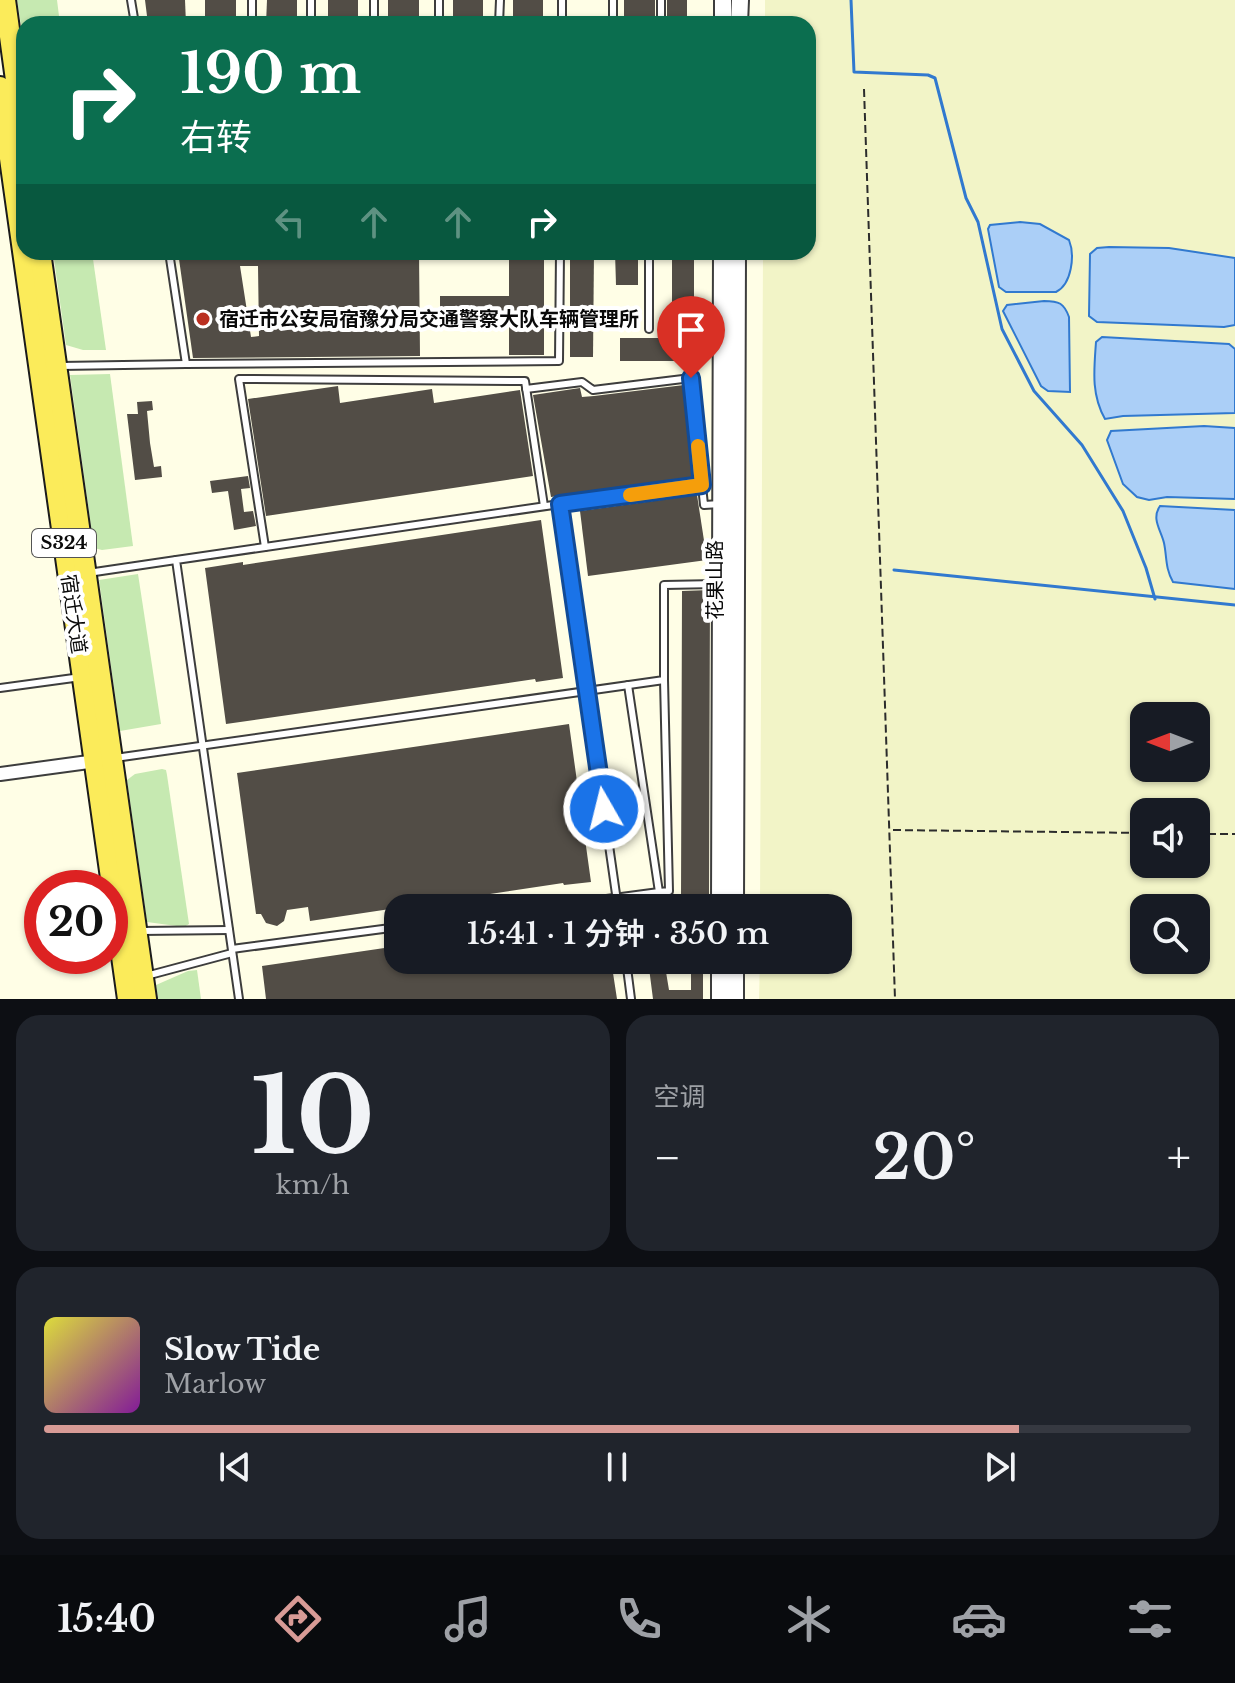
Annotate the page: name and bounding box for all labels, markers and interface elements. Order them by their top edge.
text: 190 m [180,39,361,108]
icon: right [48,48,152,152]
text: 右转 [180,115,252,160]
icon: left [268,200,312,244]
icon: ahead [352,200,396,244]
icon: ahead [436,200,480,244]
icon: right [520,200,564,244]
pin [657,296,725,378]
place label: 宿迁市公安局宿豫分局交通警察大队车辆管理所 [219,307,639,331]
icon: arrive [669,308,713,352]
marker: 宿迁市公安局宿豫分局交通警察大队车辆管理所 [194,310,212,328]
road number: S324 [32,529,96,557]
street label: 花果山路 [703,540,727,620]
street label: 宿迁大道 [57,573,91,655]
north arrow [1130,702,1210,782]
map controls [1130,702,1210,974]
position arrow [562,767,646,851]
button: sound [1130,798,1210,878]
speed limit sign: 20 [24,870,128,974]
button: search [1130,894,1210,974]
text: 15:41 · 1 分钟 · 350 m [467,915,769,952]
text: 10 [251,1052,375,1181]
text: 空调 [654,1081,706,1113]
text: 20° [873,1121,976,1195]
text: − [654,1130,681,1185]
text: + [1167,1130,1191,1185]
text: km/h [276,1169,350,1201]
text: Slow Tide [164,1331,320,1368]
text: Marlow [164,1368,266,1400]
icon: previous [213,1445,257,1489]
icon: pause [595,1445,639,1489]
icon: next [978,1445,1022,1489]
icon: directions [270,1591,326,1647]
icon: music [440,1591,496,1647]
icon: phone [611,1591,667,1647]
icon: climate [781,1591,837,1647]
icon: car [951,1591,1007,1647]
icon: filters [1122,1591,1178,1647]
text: 15:40 [57,1597,156,1642]

